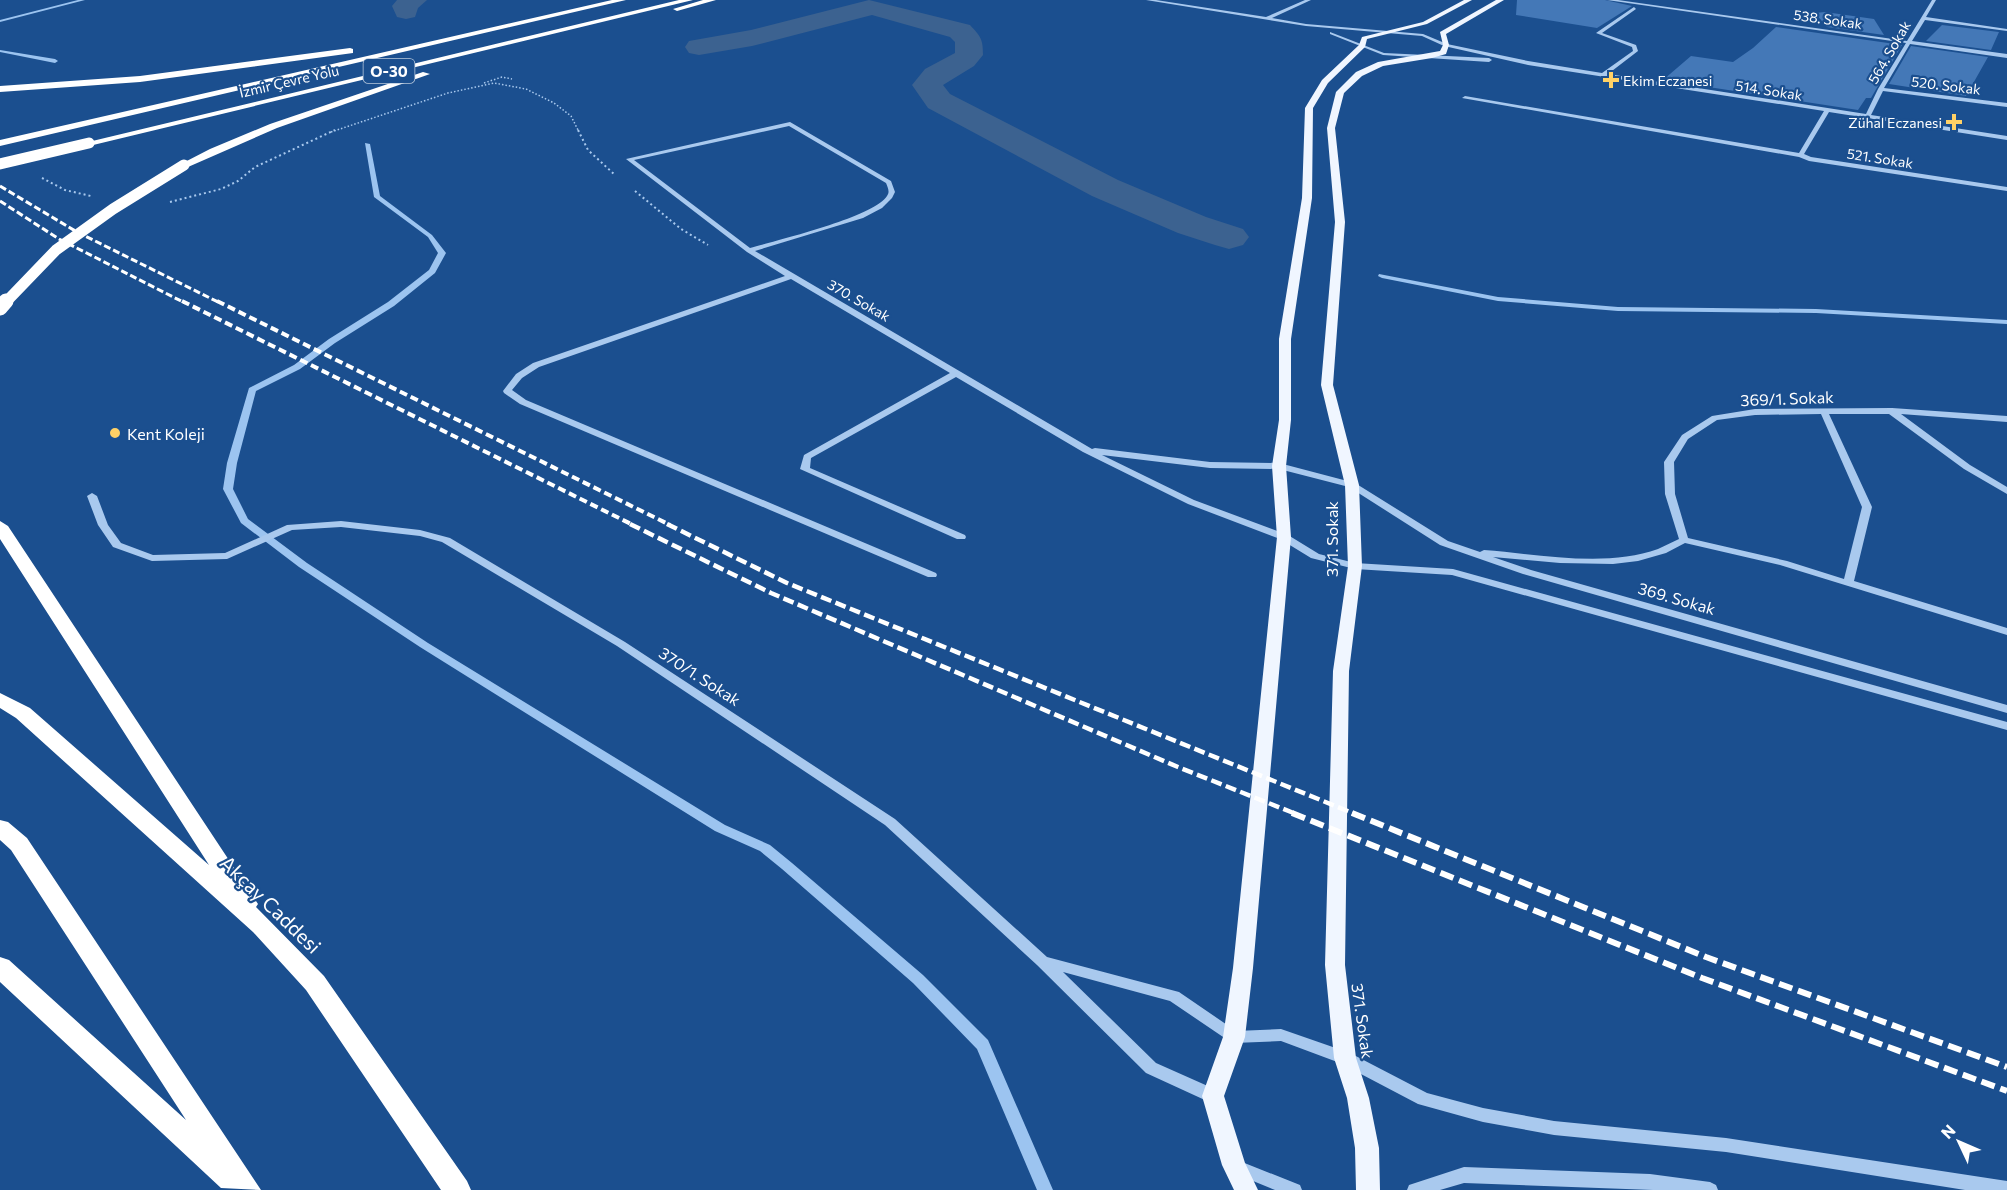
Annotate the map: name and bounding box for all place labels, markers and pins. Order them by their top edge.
place label: Ekim Eczanesi [1623,72,1712,89]
marker: Ekim Eczanesi [1604,73,1618,87]
place label: Zühal Eczanesi [1848,114,1942,131]
marker: Zühal Eczanesi [1947,115,1961,129]
place label: Kent Koleji [127,424,205,443]
marker: Kent Koleji [108,426,122,440]

